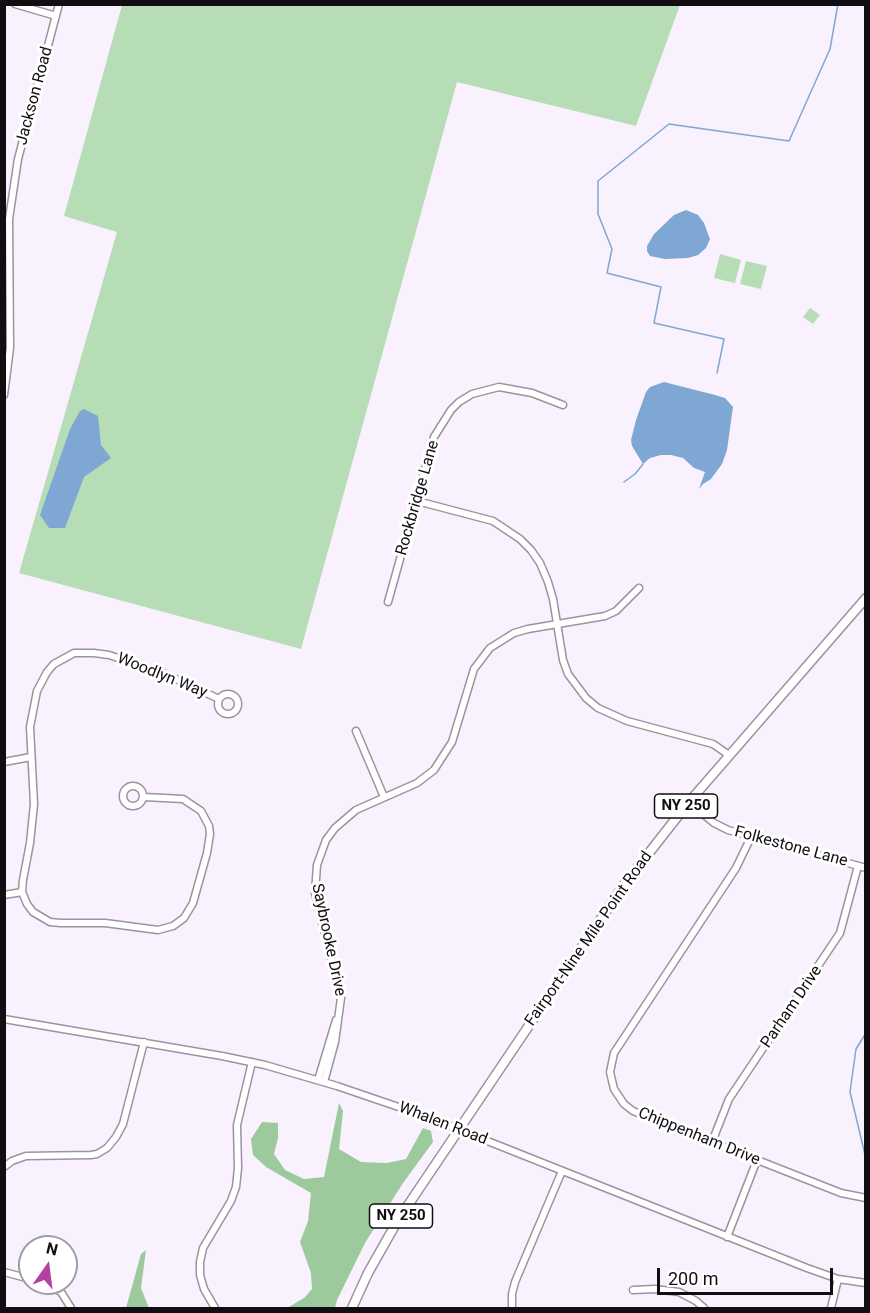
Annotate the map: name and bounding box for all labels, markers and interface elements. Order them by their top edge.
street label: Jackson Road [13,45,57,147]
street label: Rockbridge Lane [392,438,444,558]
street label: Woodlyn Way [114,649,210,703]
road number: NY 250 [654,794,718,818]
street label: Folkestone Lane [732,823,850,871]
street label: Fairport-Nine Mile Point Road [521,848,657,1030]
street label: Saybrooke Drive [307,882,349,998]
street label: Parham Drive [757,962,827,1052]
street label: Whalen Road [396,1098,490,1150]
street label: Chippenham Drive [635,1104,763,1170]
road number: NY 250 [370,1204,432,1228]
north arrow [18,1235,78,1295]
text: N [44,1238,60,1260]
scale bar [660,1256,836,1294]
text: 200 m [668,1268,719,1289]

